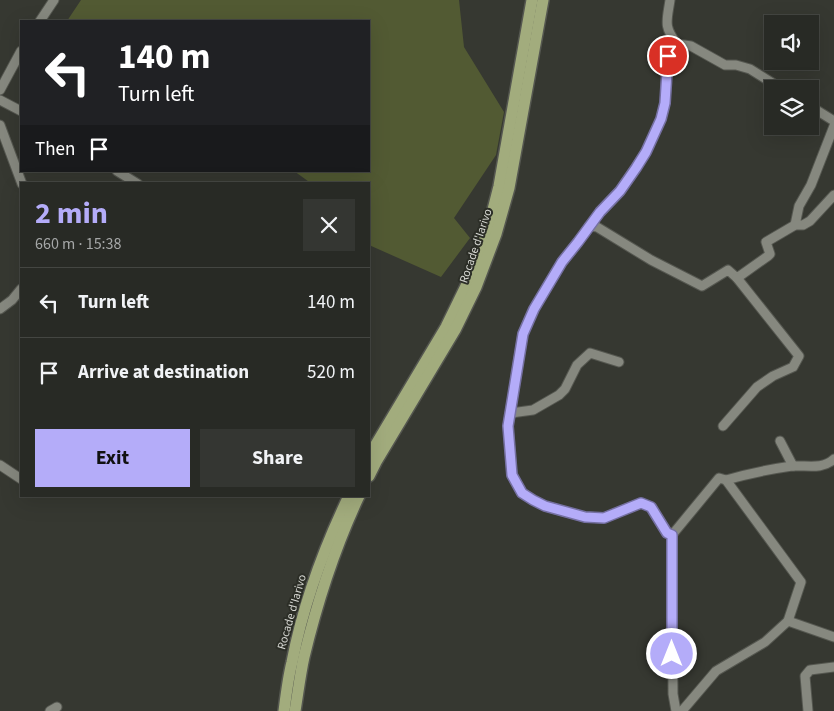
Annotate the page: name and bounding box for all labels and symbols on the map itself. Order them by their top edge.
pin [647,35,689,77]
street label: Rocade d'Iarivo [455,207,497,285]
street label: Rocade d'Iarivo [273,572,311,652]
position arrow [645,627,697,679]

